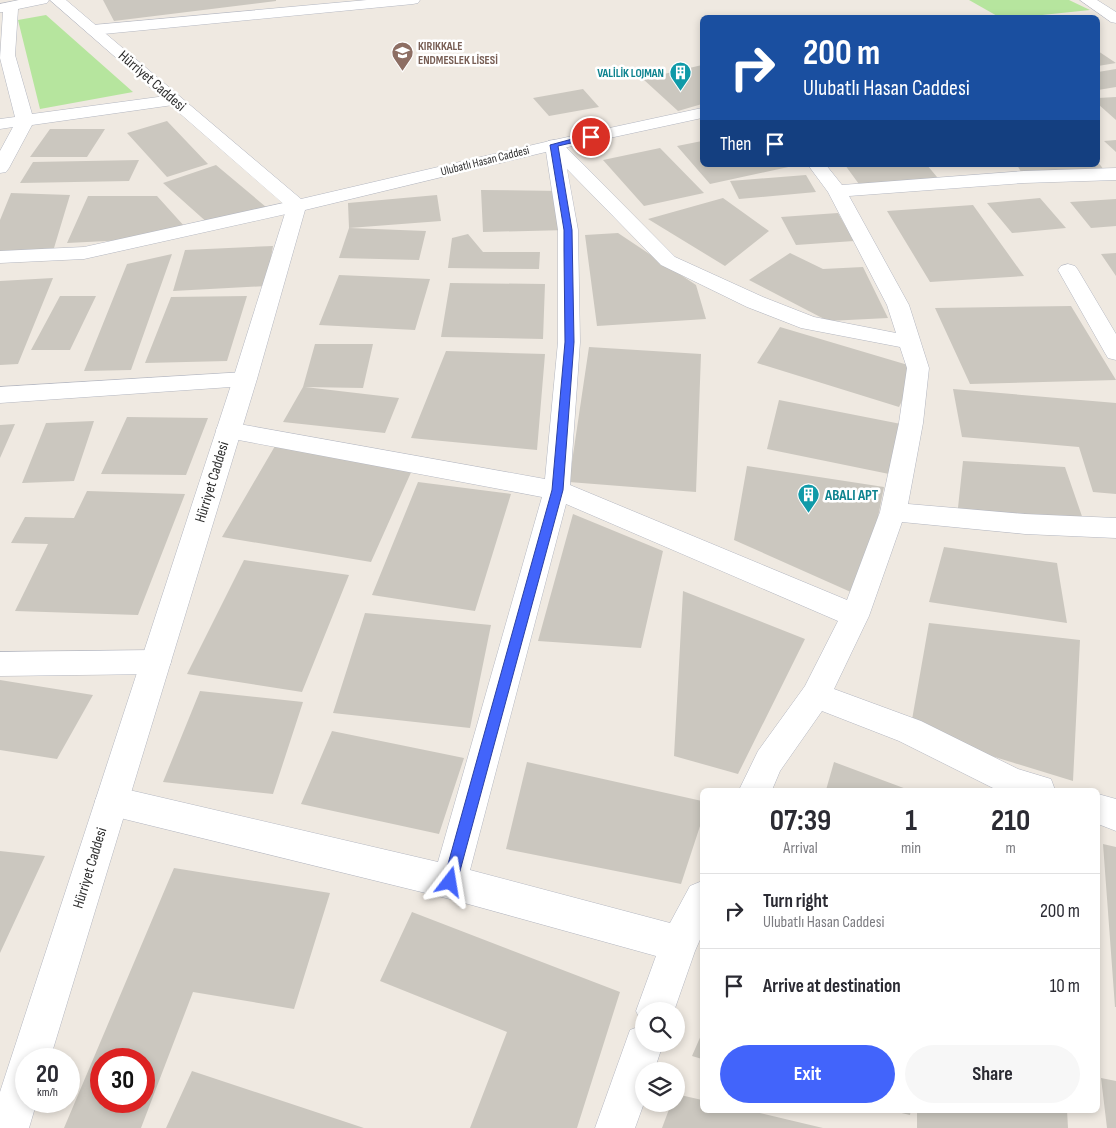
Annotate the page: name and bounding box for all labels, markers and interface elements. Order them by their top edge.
text: 200 m [803,32,880,75]
icon: right [720,35,785,100]
place label: KIRIKKALE ENDMESLEK LİSESİ [418,39,498,68]
school or university icon: KIRIKKALE ENDMESLEK LİSESİ [390,41,414,72]
street label: Hürriyet Caddesi [114,46,190,116]
building icon: VALİLİK LOJMAN [668,61,692,92]
place label: VALİLİK LOJMAN [597,66,664,81]
text: Ulubatlı Hasan Caddesi [803,75,970,102]
pin [570,116,612,158]
icon: arrive [577,123,605,151]
icon: arrive [761,130,789,158]
text: Then [720,133,751,156]
street label: Ulubatlı Hasan Caddesi [439,143,531,179]
street label: Hürriyet Caddesi [191,439,233,525]
building icon: ABALI APT [797,483,821,514]
place label: ABALI APT [824,486,879,505]
text: 07:39 [770,803,831,839]
text: 1 [905,803,917,839]
text: 210 [991,803,1030,839]
street label: Hürriyet Caddesi [69,825,111,911]
text: Arrival [783,839,818,858]
text: min [901,839,921,858]
text: m [1005,839,1016,858]
position arrow [423,855,475,907]
text: Turn right [763,890,828,913]
icon: right [720,897,748,925]
text: 200 m [1040,900,1080,923]
text: Ulubatlı Hasan Caddesi [763,913,884,932]
icon: arrive [720,972,748,1000]
text: Arrive at destination [763,975,901,998]
text: 10 m [1050,975,1080,998]
map controls [635,1002,685,1112]
button: search [635,1002,685,1052]
button: Exit [720,1045,895,1103]
button: Share [905,1045,1080,1103]
speed limit sign: 30 [90,1048,155,1113]
text: 20 [36,1059,59,1090]
button: layers [635,1062,685,1112]
text: km/h [37,1085,58,1100]

